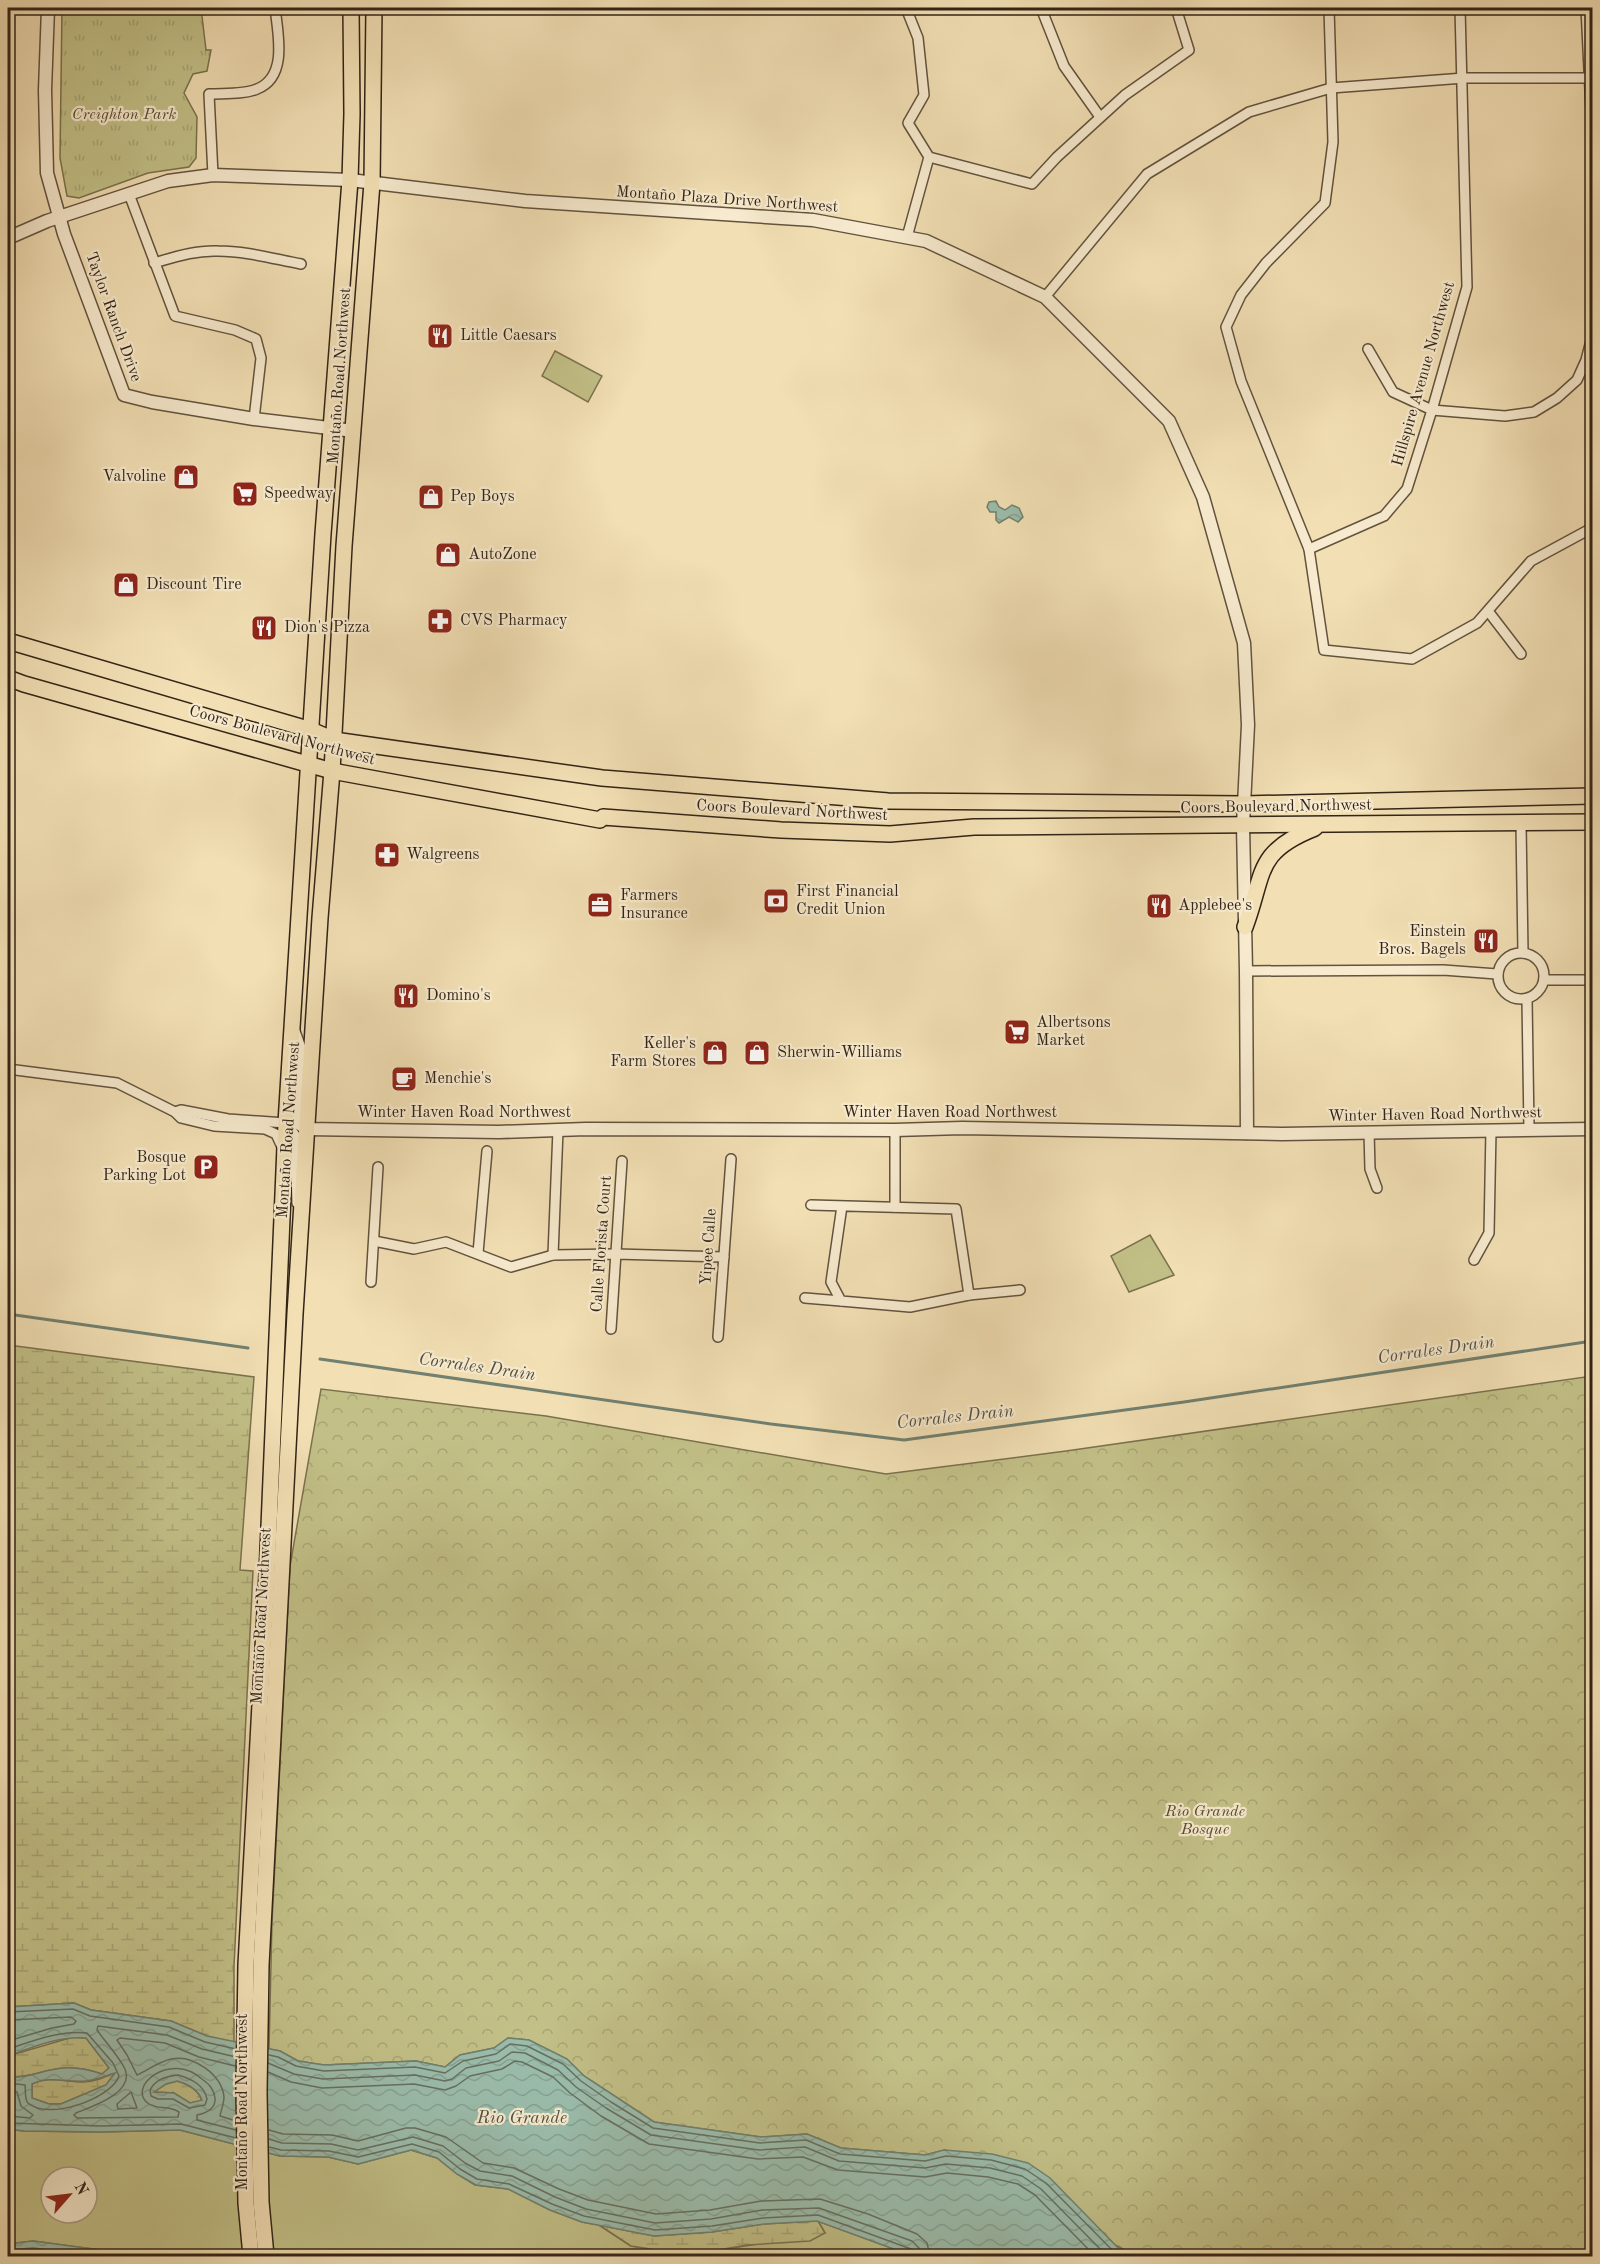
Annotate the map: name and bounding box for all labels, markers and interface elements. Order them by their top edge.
park label: Creighton Park [72,107,176,123]
street label: Montaño Plaza Drive Northwest [615,184,839,216]
street label: Taylor Ranch Drive [82,250,144,384]
street label: Hillspire Avenue Northwest [1390,279,1458,468]
street label: Montaño Road Northwest [326,287,354,465]
restaurant icon: Little Caesars [425,321,455,351]
place label: Little Caesars [460,328,557,344]
shop icon: Valvoline [171,462,201,492]
place label: Valvoline [102,469,166,485]
supermarket icon: Speedway [230,479,260,509]
shop icon: Pep Boys [416,482,446,512]
place label: Speedway [264,486,334,502]
place label: Pep Boys [450,489,515,505]
shop icon: AutoZone [433,540,463,570]
place label: AutoZone [468,547,537,563]
shop icon: Discount Tire [111,570,141,600]
place label: Discount Tire [146,577,242,593]
pharmacy icon: CVS Pharmacy [425,606,455,636]
restaurant icon: Dion's Pizza [249,613,279,643]
place label: CVS Pharmacy [460,613,568,629]
place label: Dion's Pizza [284,620,370,636]
street label: Coors Boulevard Northwest [187,703,377,769]
street label: Coors Boulevard Northwest [1180,797,1372,817]
street label: Coors Boulevard Northwest [696,798,889,824]
pharmacy icon: Walgreens [372,840,402,870]
place label: Walgreens [406,847,480,863]
place label: First Financial Credit Union [796,884,899,918]
bank icon: First Financial Credit Union [761,886,791,916]
place label: Farmers Insurance [620,888,688,922]
office icon: Farmers Insurance [585,890,615,920]
restaurant icon: Applebee's [1144,891,1174,921]
place label: Applebee's [1178,898,1252,914]
place label: Einstein Bros. Bagels [1378,924,1466,958]
restaurant icon: Einstein Bros. Bagels [1471,926,1501,956]
restaurant icon: Domino's [391,981,421,1011]
place label: Domino's [426,988,491,1004]
place label: Albertsons Market [1036,1015,1111,1049]
supermarket icon: Albertsons Market [1002,1017,1032,1047]
place label: Keller's Farm Stores [610,1036,696,1070]
shop icon: Keller's Farm Stores [700,1038,730,1068]
shop icon: Sherwin-Williams [742,1038,772,1068]
street label: Montaño Road Northwest [275,1041,303,1219]
place label: Sherwin-Williams [777,1045,902,1061]
cafe icon: Menchie's [389,1064,419,1094]
place label: Menchie's [424,1071,492,1087]
street label: Winter Haven Road Northwest [357,1105,572,1121]
street label: Winter Haven Road Northwest [843,1105,1058,1121]
street label: Winter Haven Road Northwest [1328,1105,1543,1125]
place label: Bosque Parking Lot [103,1150,186,1184]
parking icon: Bosque Parking Lot [191,1152,221,1182]
street label: Calle Florista Court [589,1175,615,1313]
street label: Yipee Calle [698,1208,720,1286]
water label: Corrales Drain [1376,1333,1496,1367]
water label: Corrales Drain [417,1350,537,1384]
water label: Corrales Drain [895,1402,1015,1432]
street label: Montaño Road Northwest [249,1527,275,1705]
park label: Rio Grande Bosque [1164,1804,1246,1838]
street label: Montaño Road Northwest [235,2013,251,2191]
water label: Rio Grande [476,2109,567,2127]
north arrow [39,2165,99,2225]
text: N [71,2180,91,2199]

